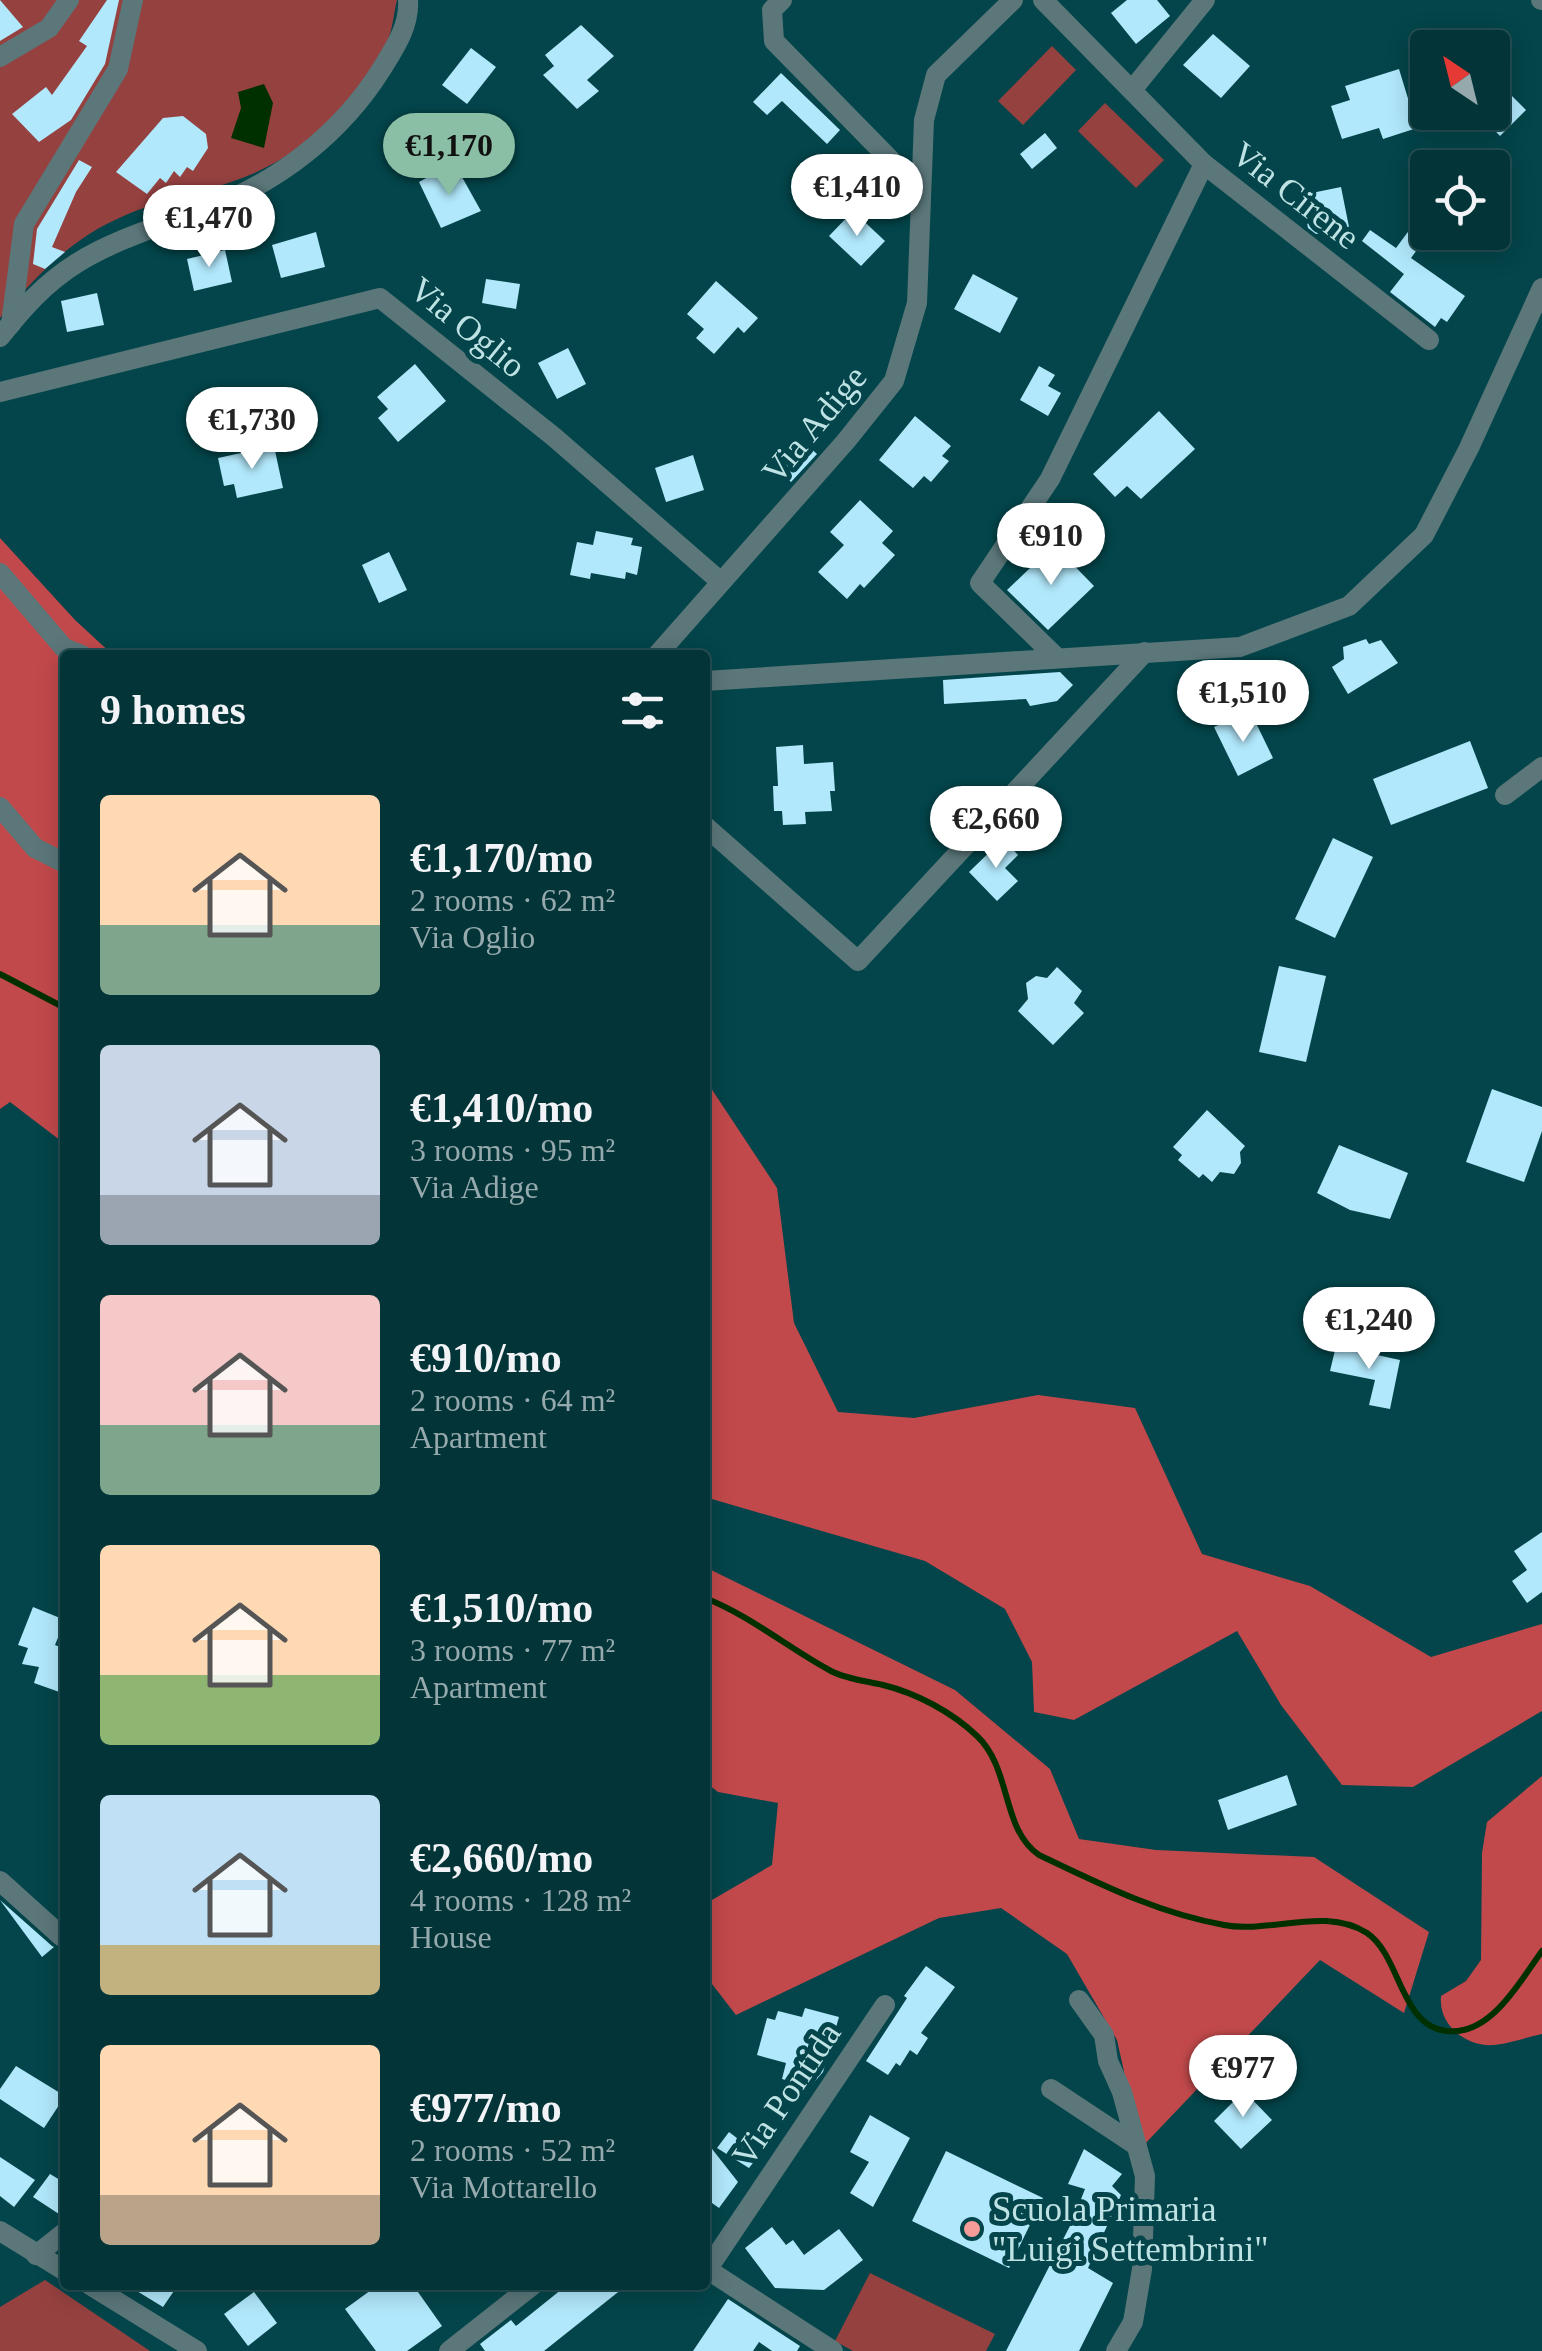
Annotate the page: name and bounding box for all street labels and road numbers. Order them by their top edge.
street label: Via Cirene [1224,134,1367,257]
street label: Via Oglio [402,269,533,386]
street label: Via Adige [754,358,875,491]
street label: Via Pontida [724,2015,849,2173]

